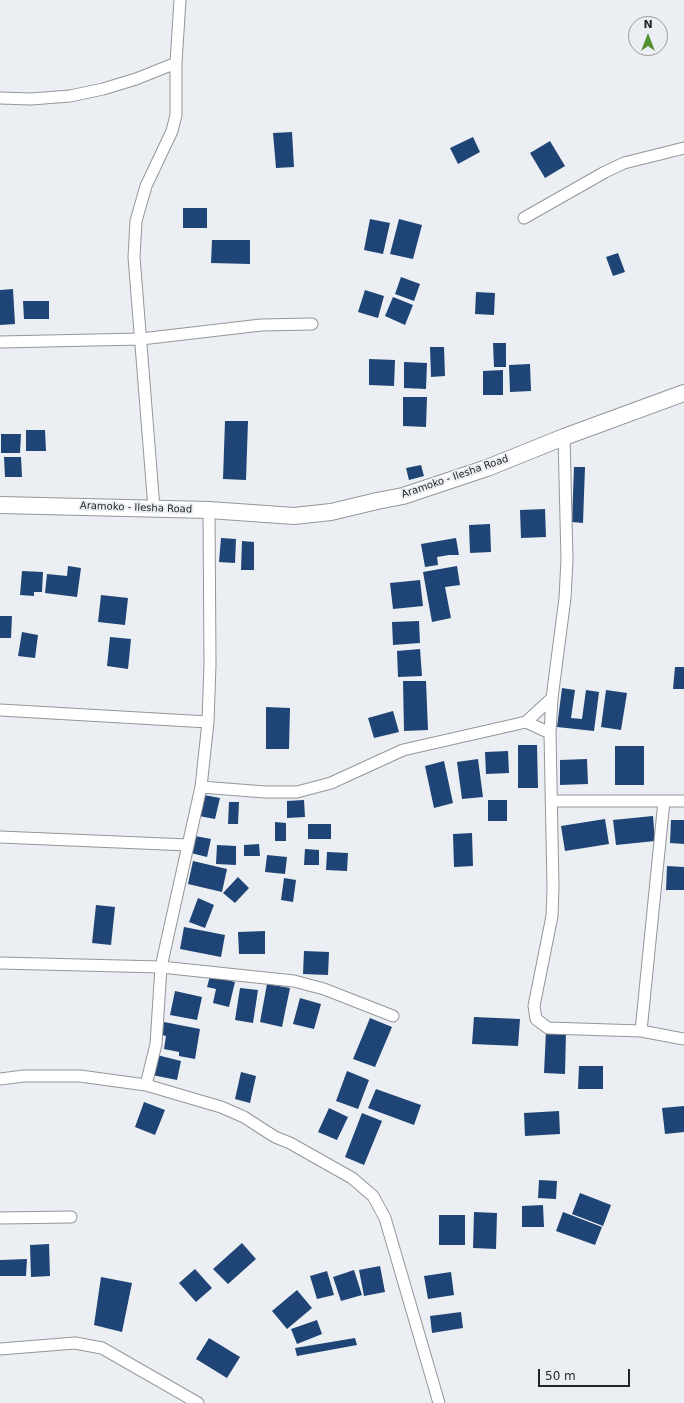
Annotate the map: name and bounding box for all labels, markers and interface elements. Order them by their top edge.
north arrow [628,16,668,56]
text: N [643,18,653,31]
street label: Aramoko - Ilesha Road [400,453,510,501]
street label: Aramoko - Ilesha Road [80,500,192,516]
scale bar [540,1361,632,1387]
text: 50 m [545,1369,576,1383]

